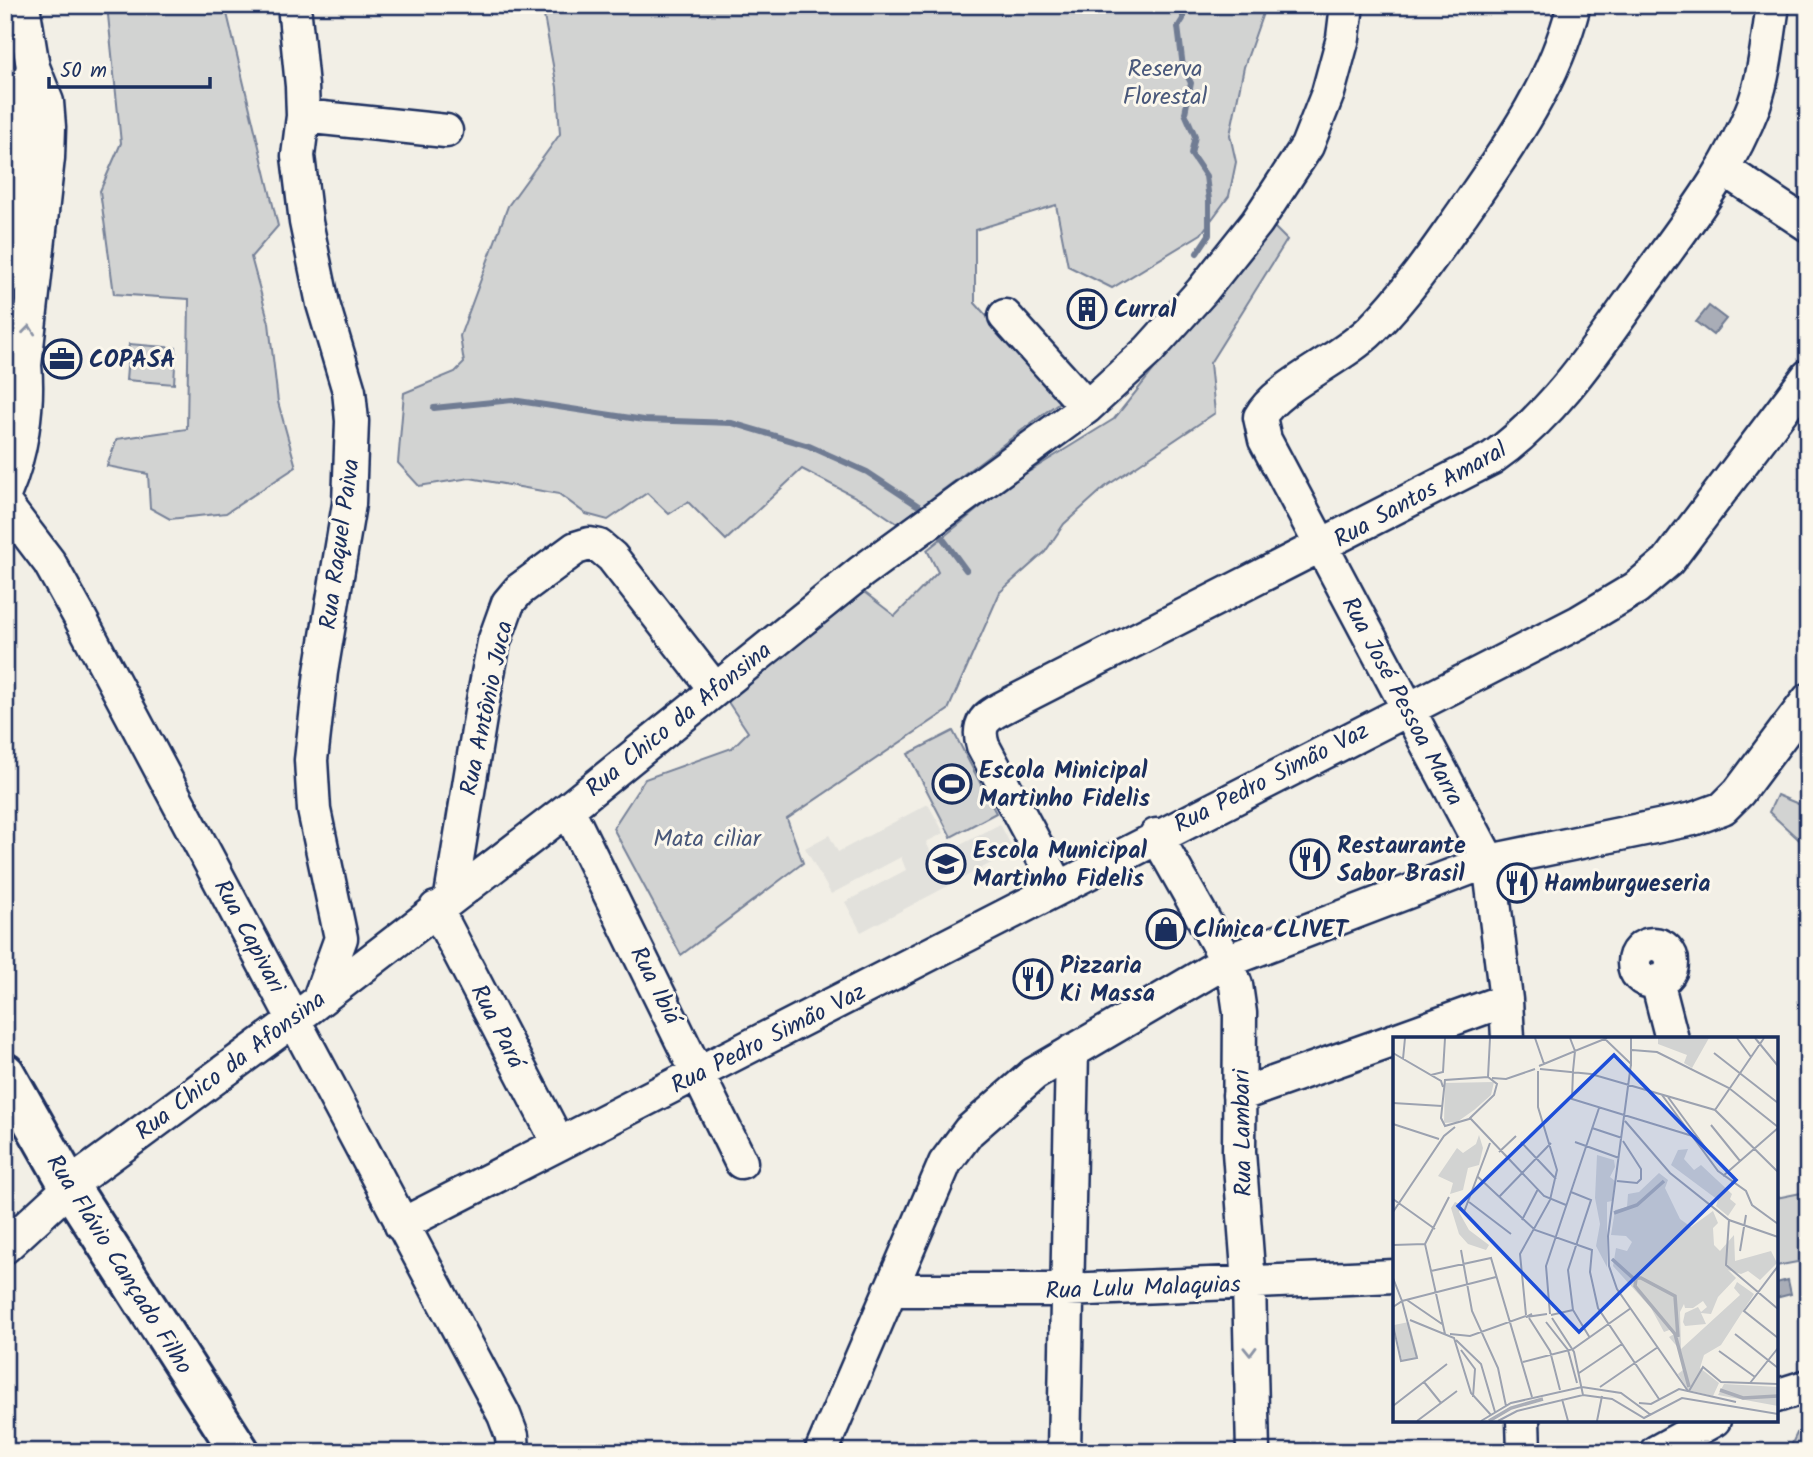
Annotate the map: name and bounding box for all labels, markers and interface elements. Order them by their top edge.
scale bar [49,46,210,90]
park label: Reserva Florestal [1123,50,1207,117]
text: 50 m [60,55,107,88]
building icon: Curral [1066,288,1108,330]
place label: Curral [1114,291,1177,330]
one-way arrow [21,324,36,335]
office icon: COPASA [41,338,83,380]
place label: COPASA [89,341,175,380]
street label: Rua Santos Amaral [1327,431,1515,559]
street label: Rua Raquel Paiva [309,456,372,632]
street label: Rua José Pessoa Marra [1330,590,1473,813]
street label: Rua Antônio Juca [450,617,525,799]
street label: Rua Chico da Afonsina [577,632,781,808]
street label: Rua Pedro Simão Vaz [1167,712,1376,844]
place label: Escola Minicipal Martinho Fidelis [979,752,1150,819]
sports icon: Escola Minicipal Martinho Fidelis [931,763,973,805]
park label: Mata ciliar [653,820,763,859]
place label: Restaurante Sabor Brasil [1337,827,1466,894]
place label: Escola Municipal Martinho Fidelis [973,832,1147,899]
restaurant icon: Restaurante Sabor Brasil [1289,838,1331,880]
school or university icon: Escola Municipal Martinho Fidelis [925,843,967,885]
restaurant icon: Hamburgueseria [1496,862,1538,904]
place label: Hamburgueseria [1544,865,1711,904]
street label: Rua Capivari [202,873,296,1002]
shop icon: Clínica CLIVET [1145,908,1187,950]
place label: Clínica CLIVET [1193,911,1350,950]
street label: Rua Ibiá [618,940,692,1034]
place label: Pizzaria Ki Massa [1060,947,1155,1014]
restaurant icon: Pizzaria Ki Massa [1012,958,1054,1000]
street label: Rua Pedro Simão Vaz [664,973,873,1105]
street label: Rua Pará [459,978,536,1078]
street label: Rua Chico da Afonsina [127,981,335,1151]
inset map [1393,1037,1778,1422]
street label: Rua Lambari [1223,1068,1264,1197]
street label: Rua Flávio Cançado Filho [35,1147,202,1383]
street label: Rua Lulu Malaquias [1045,1266,1241,1311]
one-way arrow [1243,1346,1258,1357]

